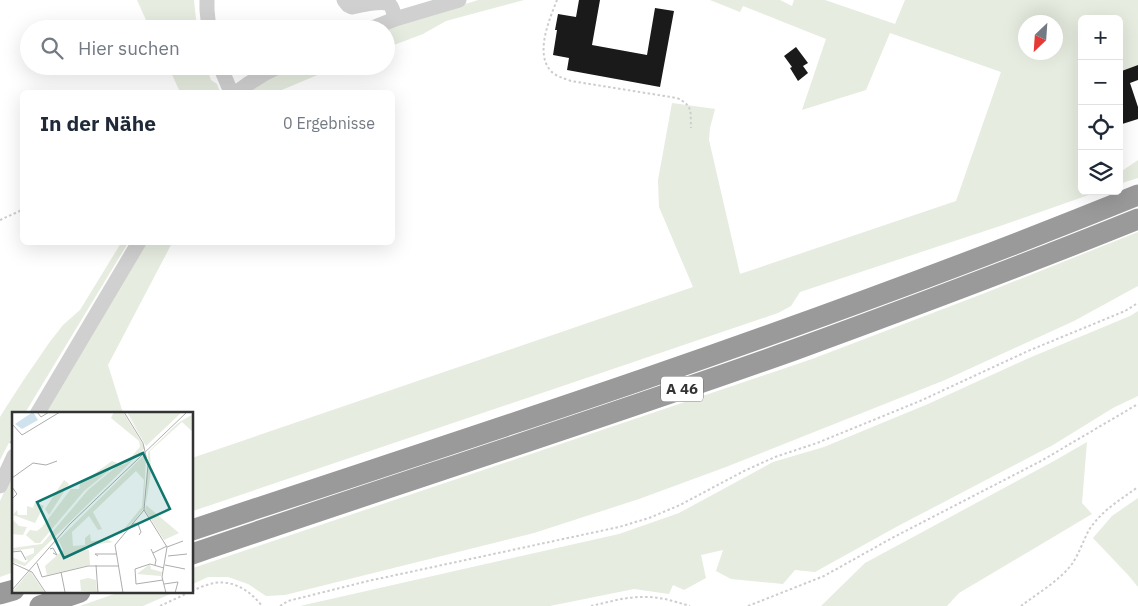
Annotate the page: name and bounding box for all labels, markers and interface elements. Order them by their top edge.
north arrow [1018,15,1063,60]
map controls [1078,15,1123,195]
button: + [1078,15,1123,60]
search box [20,20,395,75]
icon: search [38,34,66,62]
text: Hier suchen [78,36,180,60]
button: − [1078,60,1123,105]
button: locate [1078,105,1123,150]
text: In der Nähe [40,109,156,137]
text: 0 Ergebnisse [283,113,375,133]
button: layers [1078,150,1123,195]
road number: A 46 [661,376,703,402]
inset map [12,412,194,594]

